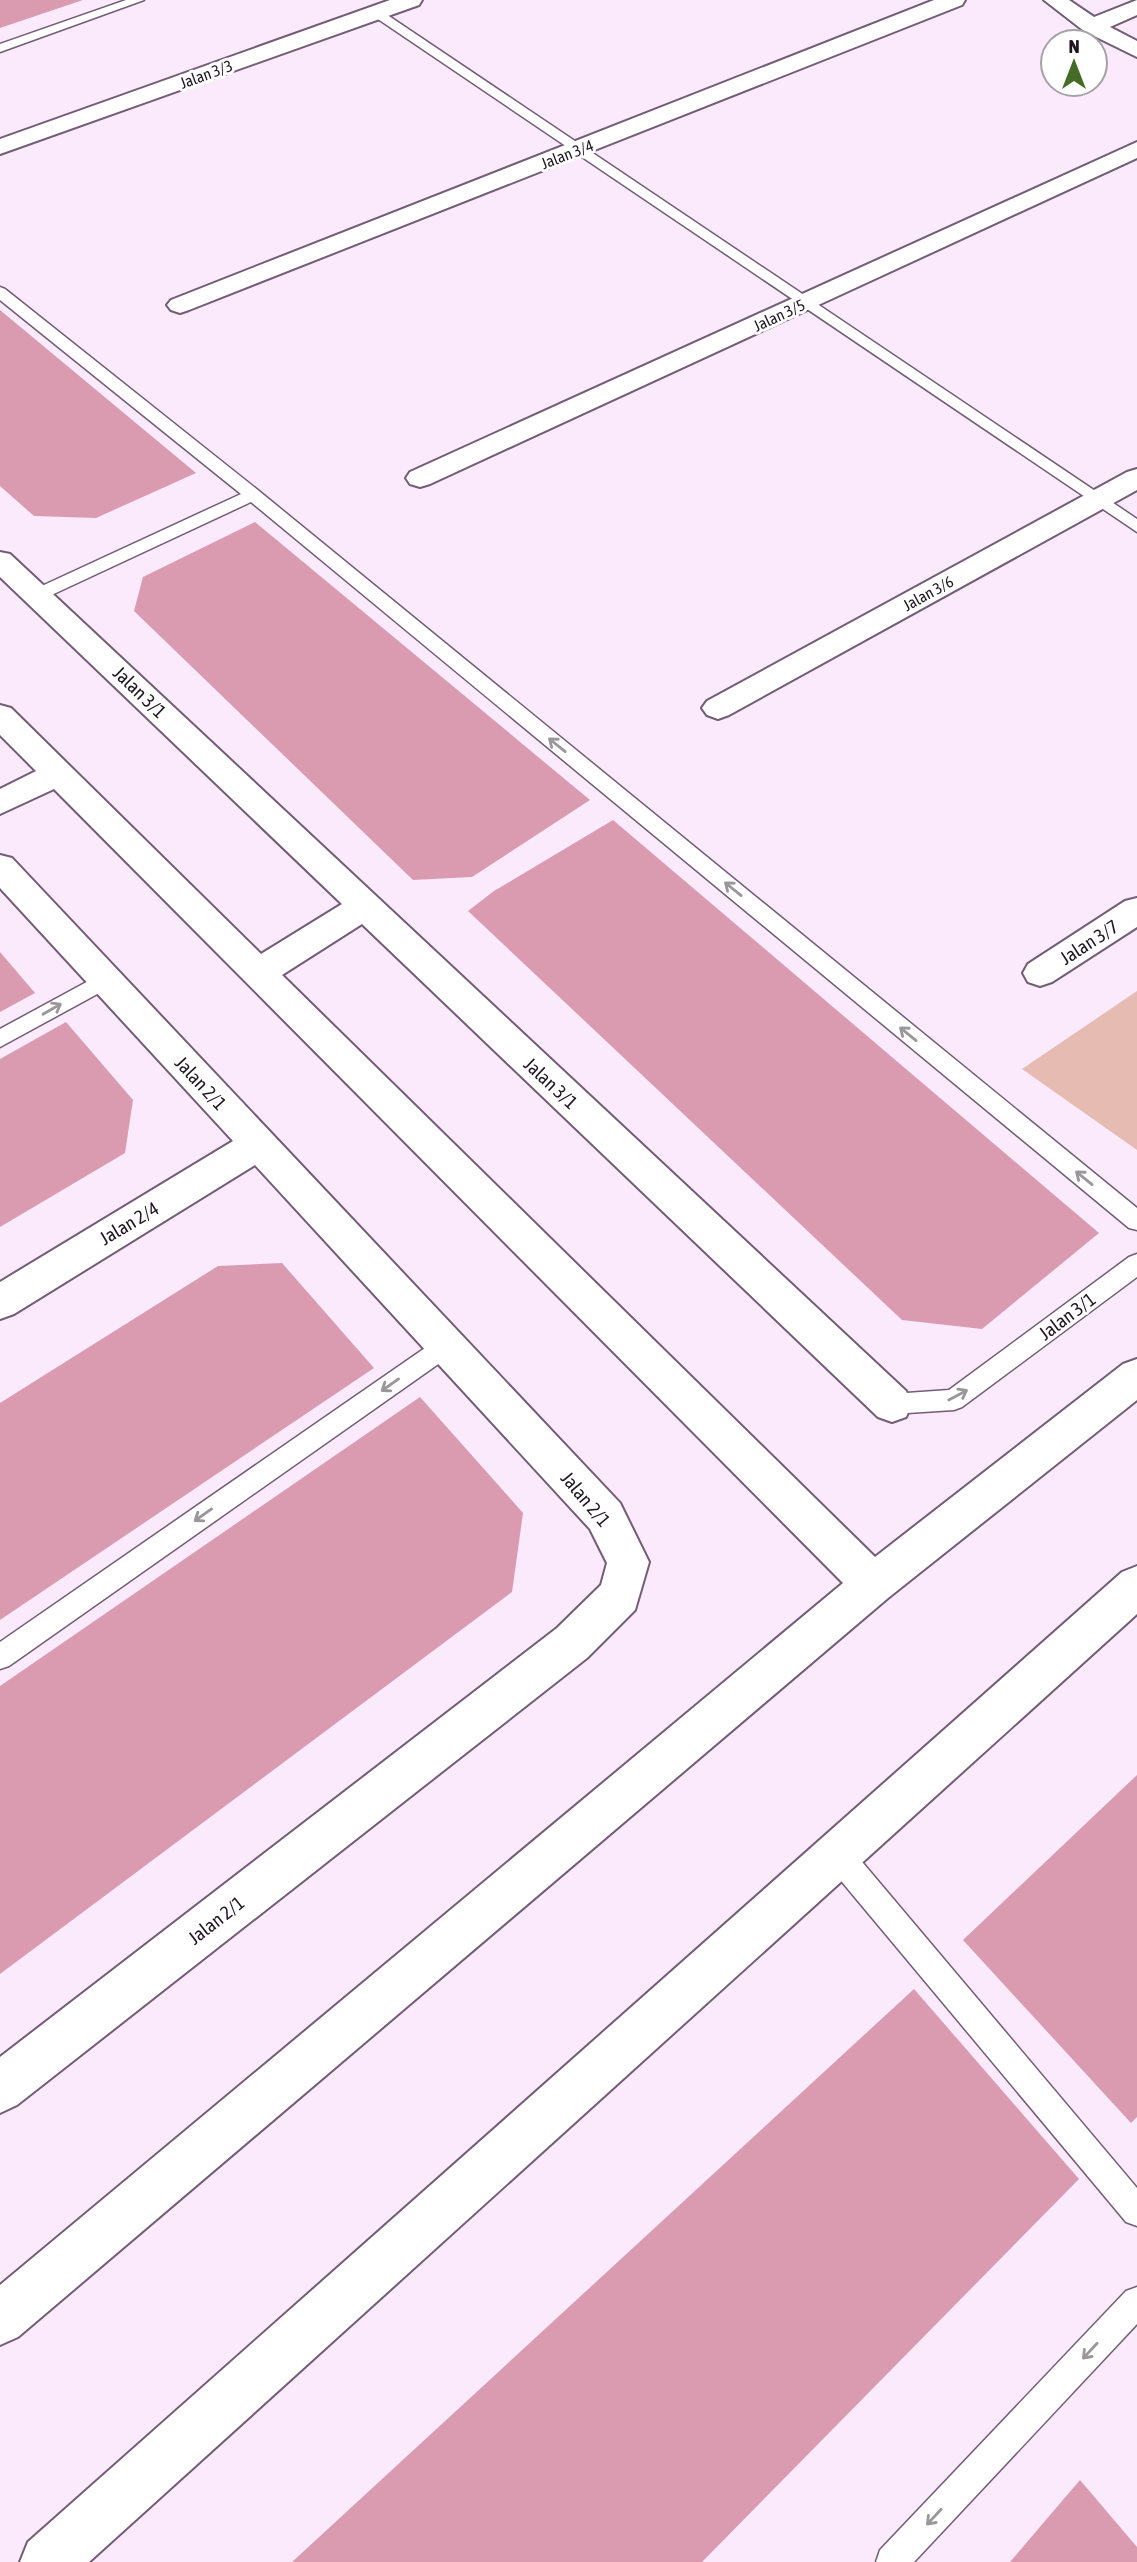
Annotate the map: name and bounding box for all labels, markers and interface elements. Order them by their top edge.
north arrow [1039,28,1109,98]
text: N [1068,35,1080,57]
street label: Jalan 3/3 [177,56,235,92]
street label: Jalan 3/4 [538,136,596,172]
street label: Jalan 3/5 [750,295,808,335]
street label: Jalan 3/6 [900,572,956,614]
street label: Jalan 3/1 [109,662,171,722]
one-way arrow [548,737,566,753]
one-way arrow [724,882,742,897]
street label: Jalan 3/7 [1056,915,1122,969]
one-way arrow [42,1002,62,1016]
one-way arrow [900,1026,918,1042]
street label: Jalan 2/1 [171,1052,231,1114]
street label: Jalan 3/1 [520,1053,582,1113]
one-way arrow [1076,1170,1094,1186]
street label: Jalan 2/4 [96,1197,163,1249]
street label: Jalan 3/1 [1034,1288,1100,1344]
one-way arrow [381,1378,400,1392]
one-way arrow [948,1387,968,1401]
street label: Jalan 2/1 [557,1467,615,1531]
one-way arrow [194,1508,214,1522]
street label: Jalan 2/1 [184,1891,248,1949]
one-way arrow [1082,2343,1099,2360]
one-way arrow [926,2508,943,2525]

